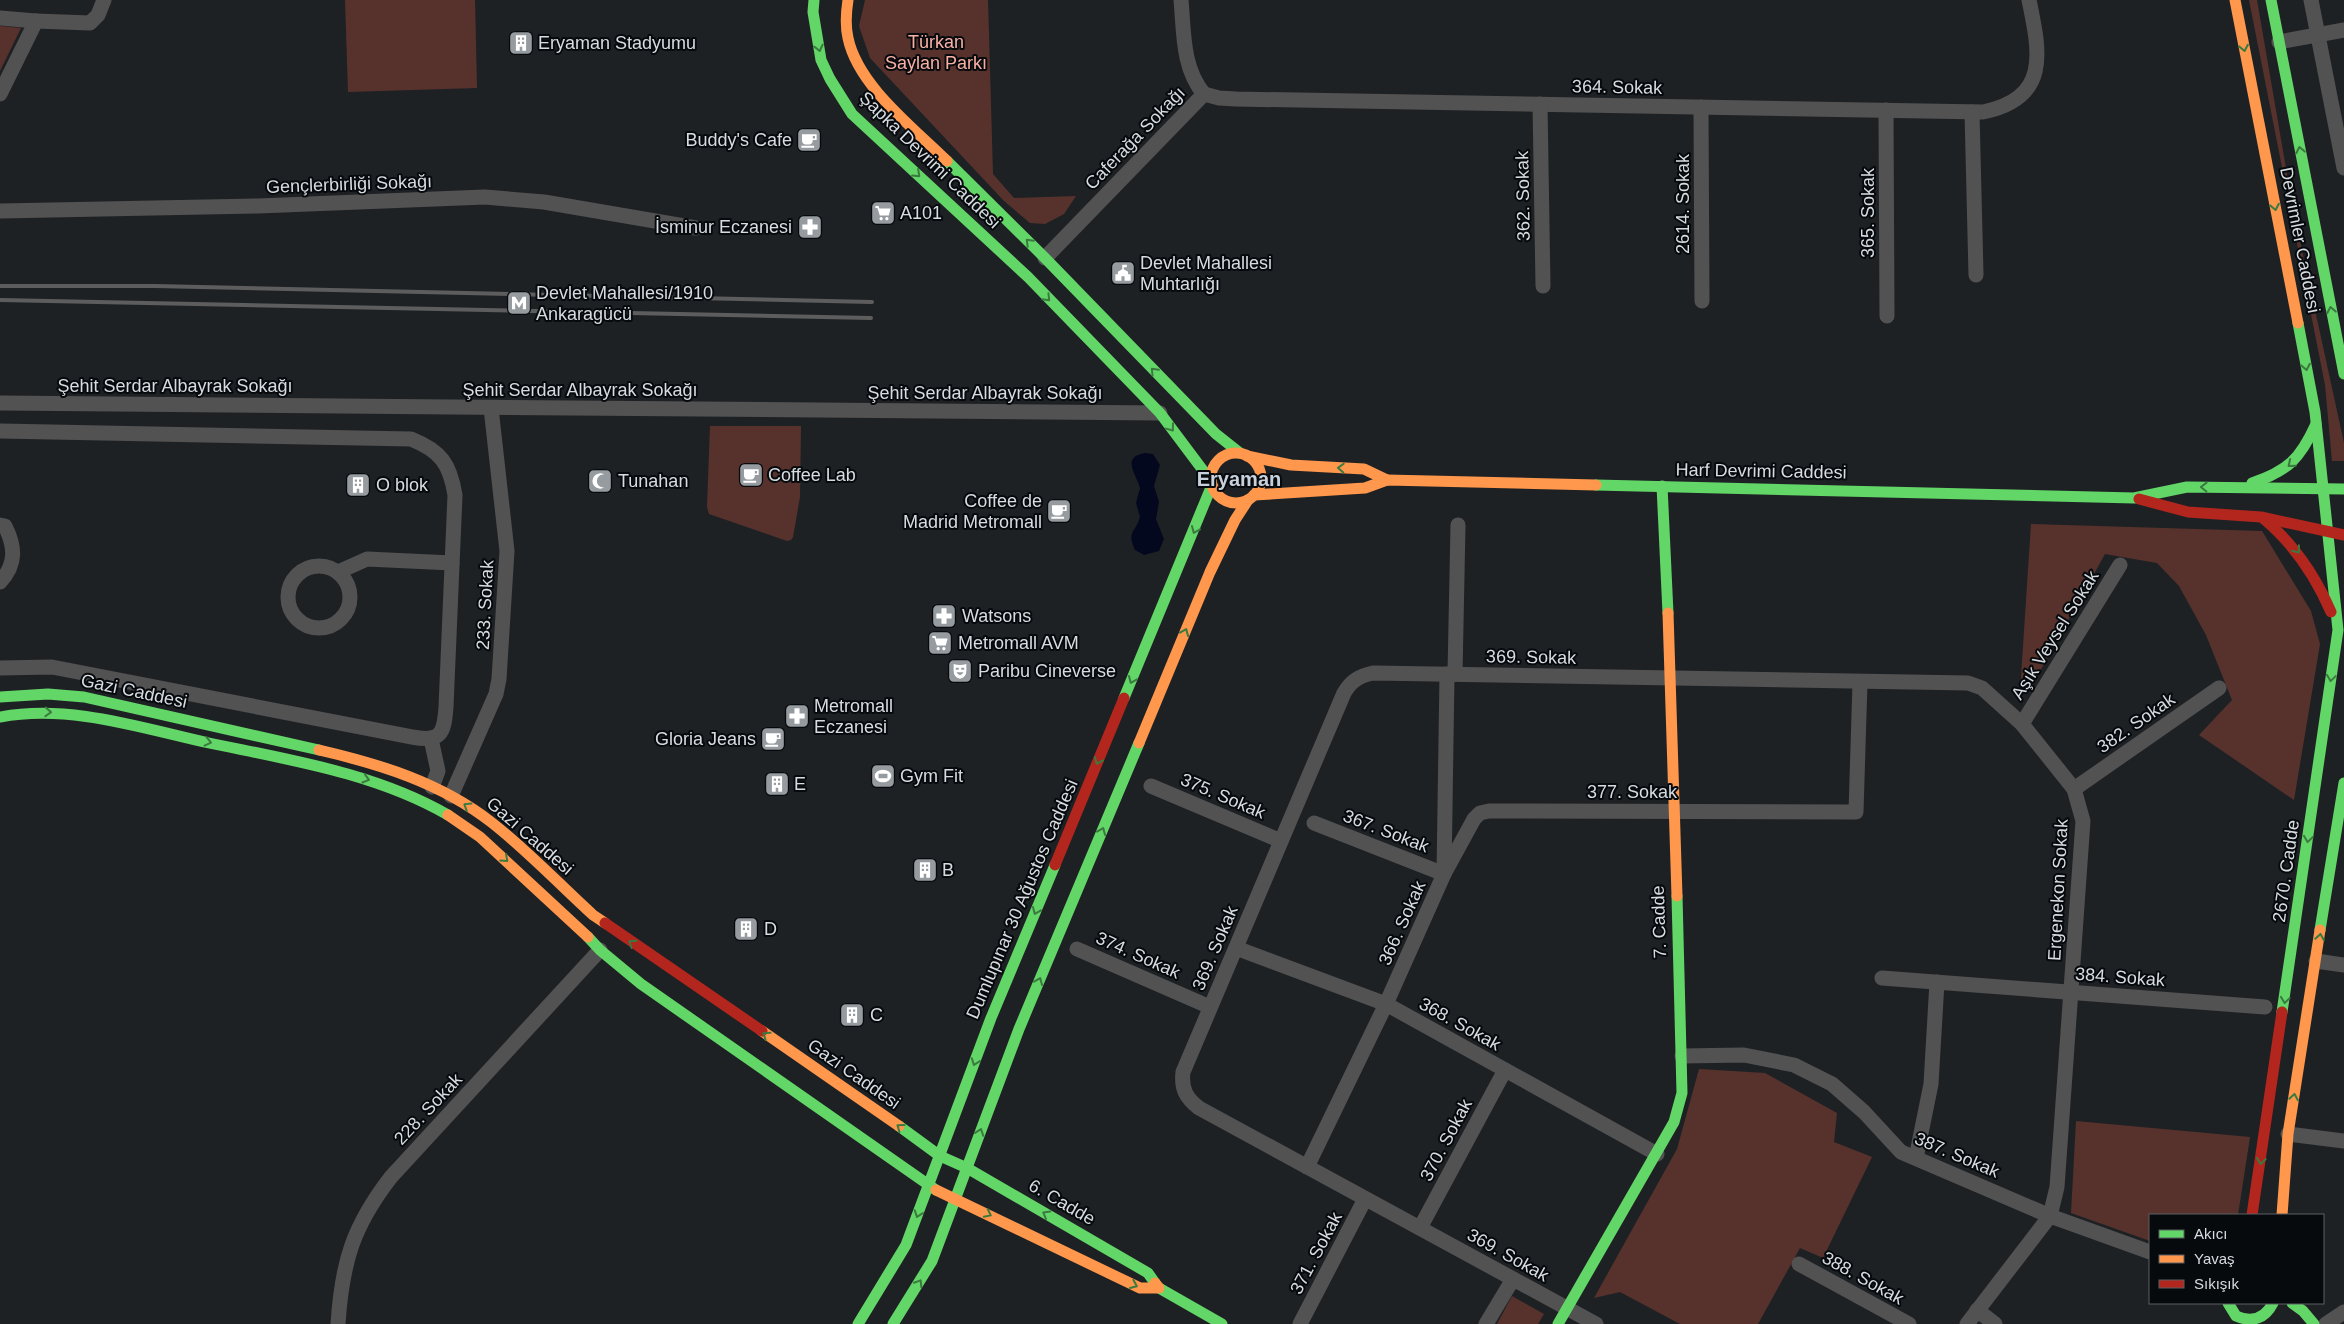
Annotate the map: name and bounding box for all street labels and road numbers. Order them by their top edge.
street label: 364. Sokak [1572,76,1663,98]
street label: Caferağa Sokağı [1081,82,1189,194]
street label: Şapka Devrimi Caddesi [855,87,1005,233]
street label: 362. Sokak [1512,150,1534,241]
street label: 2614. Sokak [1673,153,1693,254]
street label: Devrimler Caddesi [2276,165,2324,315]
street label: 365. Sokak [1858,167,1878,258]
street label: Gençlerbirliği Sokağı [266,171,432,197]
street label: Şehit Serdar Albayrak Sokağı [57,376,293,396]
street label: Şehit Serdar Albayrak Sokağı [462,380,698,400]
street label: Şehit Serdar Albayrak Sokağı [867,383,1103,403]
street label: Harf Devrimi Caddesi [1675,460,1847,482]
street label: 233. Sokak [473,559,497,650]
street label: Aşık Veysel Sokak [2007,566,2103,703]
street label: 369. Sokak [1486,646,1577,668]
street label: Gazi Caddesi [79,670,189,712]
street label: 382. Sokak [2093,688,2179,757]
street label: 375. Sokak [1178,769,1269,823]
street label: Dumlupınar 30 Ağustos Caddesi [962,776,1082,1022]
street label: 377. Sokak [1587,782,1678,802]
street label: Gazi Caddesi [483,793,577,879]
street label: 367. Sokak [1340,806,1433,857]
street label: Ergenekon Sokak [2044,818,2072,961]
street label: 2670. Cadde [2269,819,2303,923]
street label: 366. Sokak [1375,877,1430,968]
street label: 7. Cadde [1648,885,1670,959]
street label: 369. Sokak [1188,902,1242,993]
street label: 374. Sokak [1093,928,1184,983]
street label: 384. Sokak [2074,964,2167,990]
street label: 368. Sokak [1416,993,1505,1055]
street label: Gazi Caddesi [804,1035,904,1113]
street label: 228. Sokak [390,1069,467,1149]
street label: 370. Sokak [1416,1095,1476,1184]
street label: 387. Sokak [1912,1128,2003,1182]
street label: 6. Cadde [1025,1175,1099,1229]
street label: 371. Sokak [1286,1208,1346,1297]
street label: 369. Sokak [1464,1224,1553,1286]
street label: 388. Sokak [1819,1247,1908,1309]

